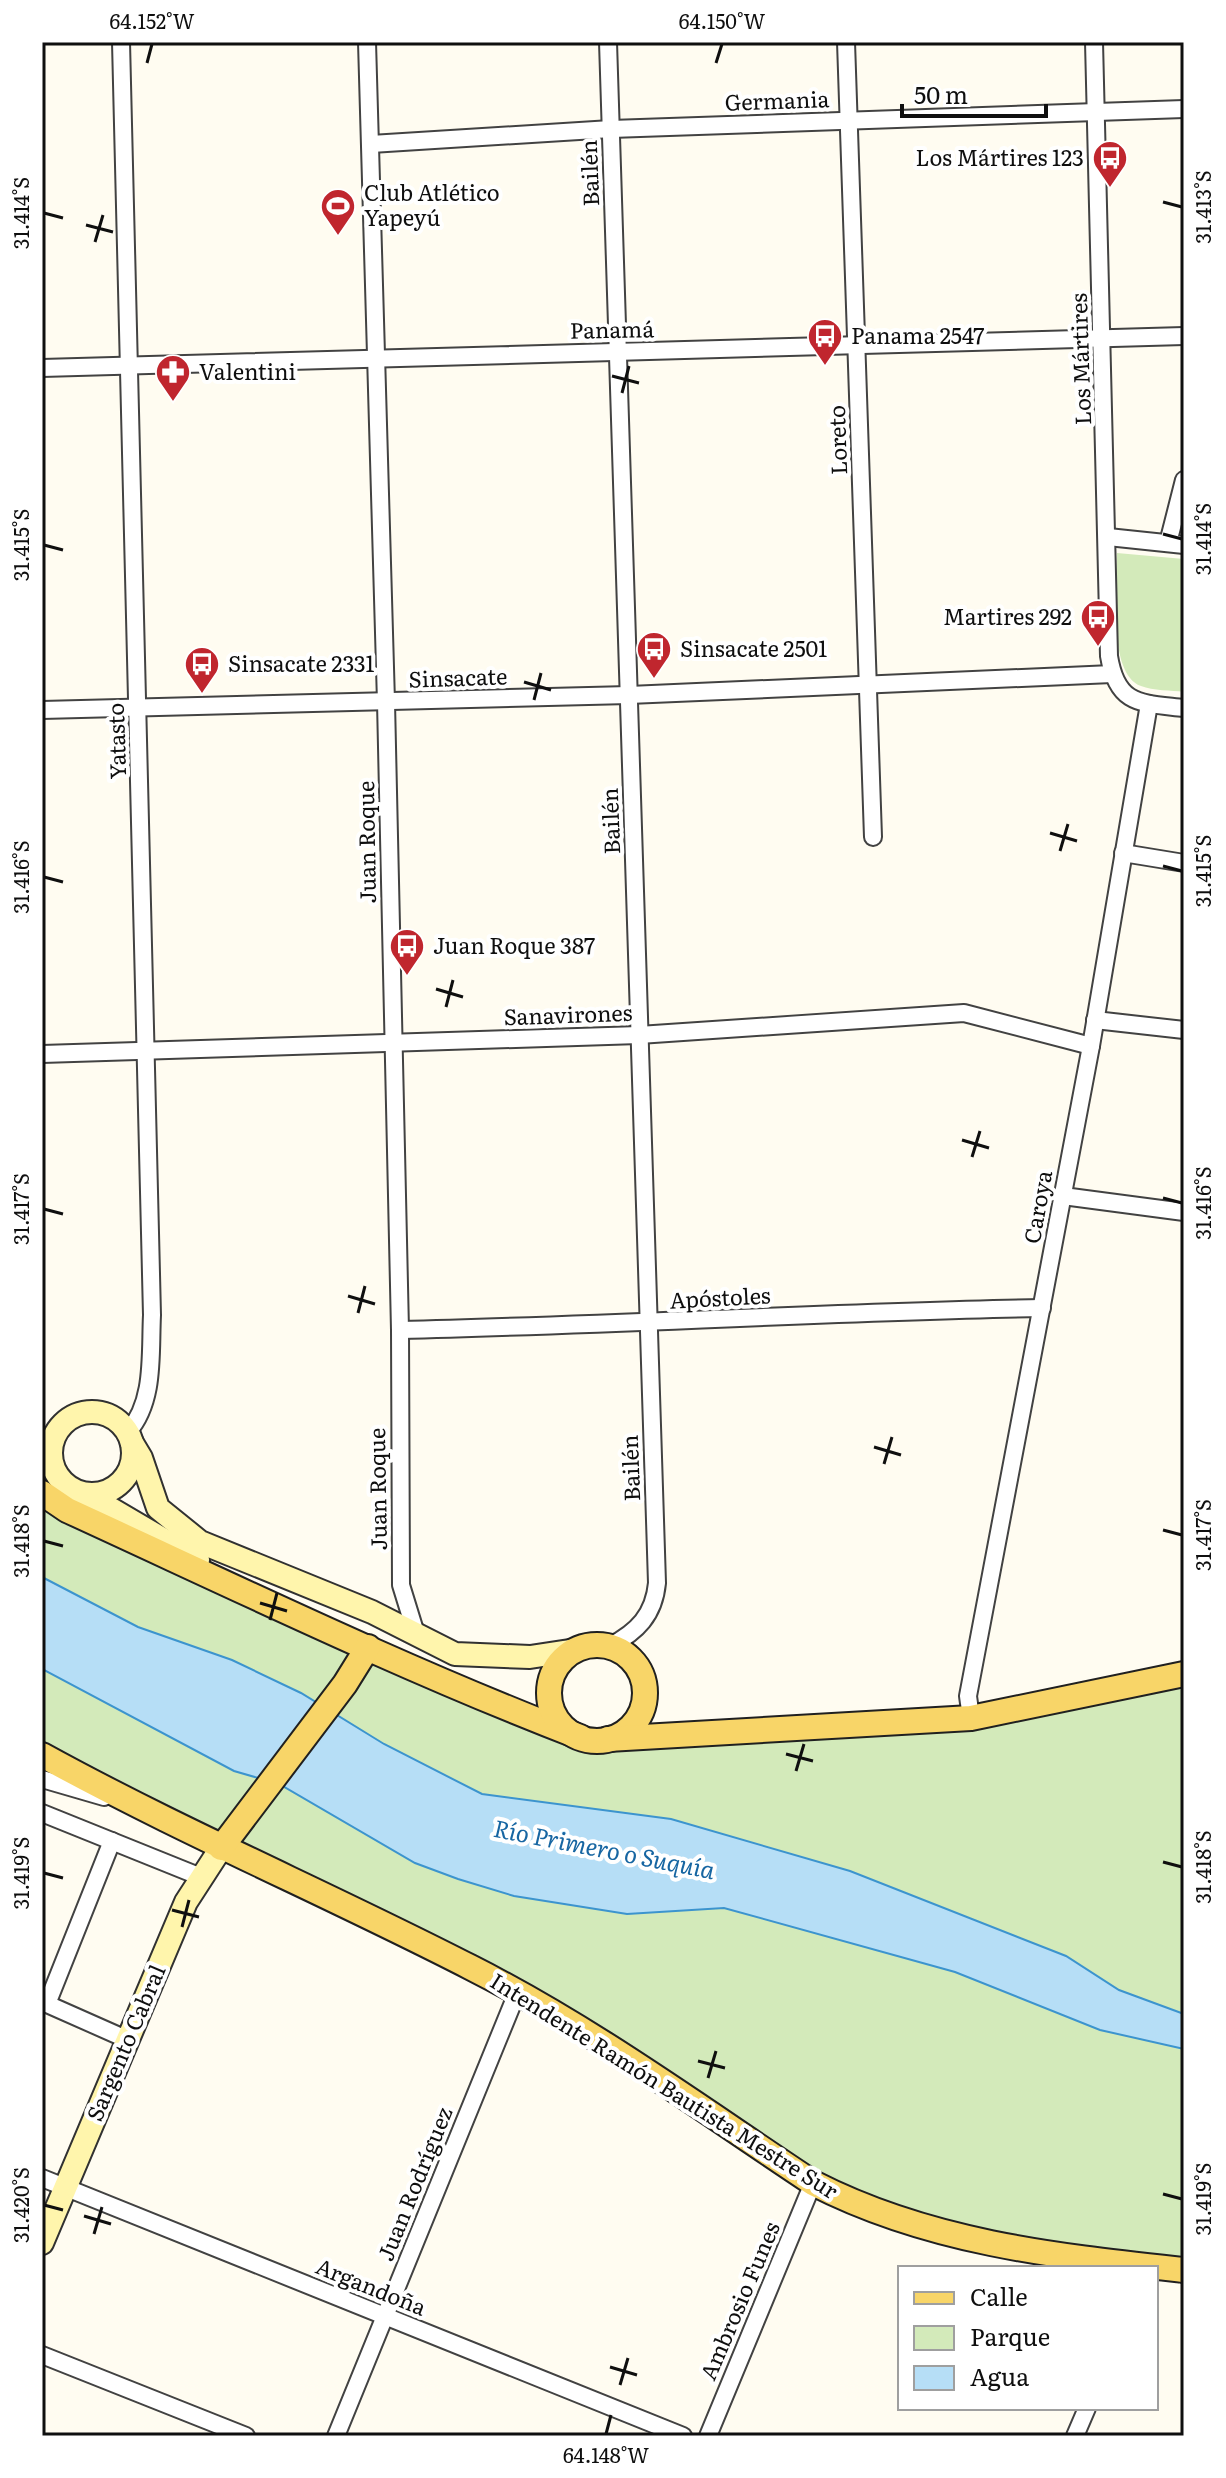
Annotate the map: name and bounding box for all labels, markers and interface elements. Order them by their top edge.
text: 64.152°W [109,5,195,35]
text: 64.150°W [679,5,766,35]
scale bar [902,68,1046,118]
text: 50 m [914,76,968,111]
street label: Germania [724,81,830,118]
street label: Bailén [571,139,606,207]
bus stop icon: Los Mártires 123 [1091,139,1129,189]
place label: Los Mártires 123 [916,140,1084,173]
text: 31.413°S [1187,170,1217,244]
place label: Club Atlético Yapeyú [364,175,500,233]
text: 31.414°S [5,177,35,249]
sports icon: Club Atlético Yapeyú [319,187,357,237]
street label: Los Mártires [1061,292,1098,426]
street label: Panamá [570,311,655,346]
bus stop icon: Panama 2547 [806,317,844,367]
place label: Panama 2547 [851,318,985,351]
pharmacy icon: Valentini [154,353,192,403]
place label: Valentini [199,354,296,387]
street label: Loreto [819,405,854,475]
text: 31.414°S [1187,503,1217,575]
text: 31.415°S [5,509,35,581]
bus stop icon: Martires 292 [1079,598,1117,648]
place label: Martires 292 [943,599,1072,632]
bus stop icon: Sinsacate 2501 [635,630,673,680]
place label: Sinsacate 2501 [680,631,827,664]
bus stop icon: Sinsacate 2331 [183,645,221,695]
place label: Sinsacate 2331 [228,646,375,679]
street label: Sinsacate [408,658,508,695]
street label: Yatasto [98,702,133,780]
street label: Juan Roque [348,780,383,904]
street label: Bailén [592,787,627,855]
text: 31.415°S [1187,835,1217,907]
text: 31.416°S [5,840,35,914]
bus stop icon: Juan Roque 387 [388,927,426,977]
place label: Juan Roque 387 [433,928,595,961]
street label: Sanavirones [503,995,633,1032]
text: 31.416°S [1187,1166,1217,1240]
street label: Caroya [1014,1167,1059,1246]
text: 31.417°S [5,1173,35,1245]
street label: Apóstoles [669,1277,771,1316]
street label: Juan Roque [359,1427,394,1551]
street label: Bailén [612,1434,647,1502]
text: 31.417°S [1187,1499,1217,1571]
text: 31.418°S [5,1504,35,1578]
water label: Río Primero o Suquía [491,1809,718,1886]
text: 31.418°S [1187,1830,1217,1904]
text: 31.419°S [5,1837,35,1910]
street label: Sargento Cabral [77,1959,172,2126]
street label: Intendente Ramón Bautista Mestre Sur [485,1964,846,2206]
street label: Juan Rodríguez [368,2101,460,2265]
text: 31.419°S [1187,2163,1217,2236]
text: 31.420°S [5,2167,35,2243]
street label: Ambrosio Funes [690,2216,787,2385]
street label: Argandoña [311,2248,432,2323]
legend [898,2266,1158,2410]
text: Calle [970,2278,1028,2313]
text: Parque [970,2318,1050,2353]
text: Agua [970,2358,1029,2393]
text: 64.148°W [563,2439,649,2469]

